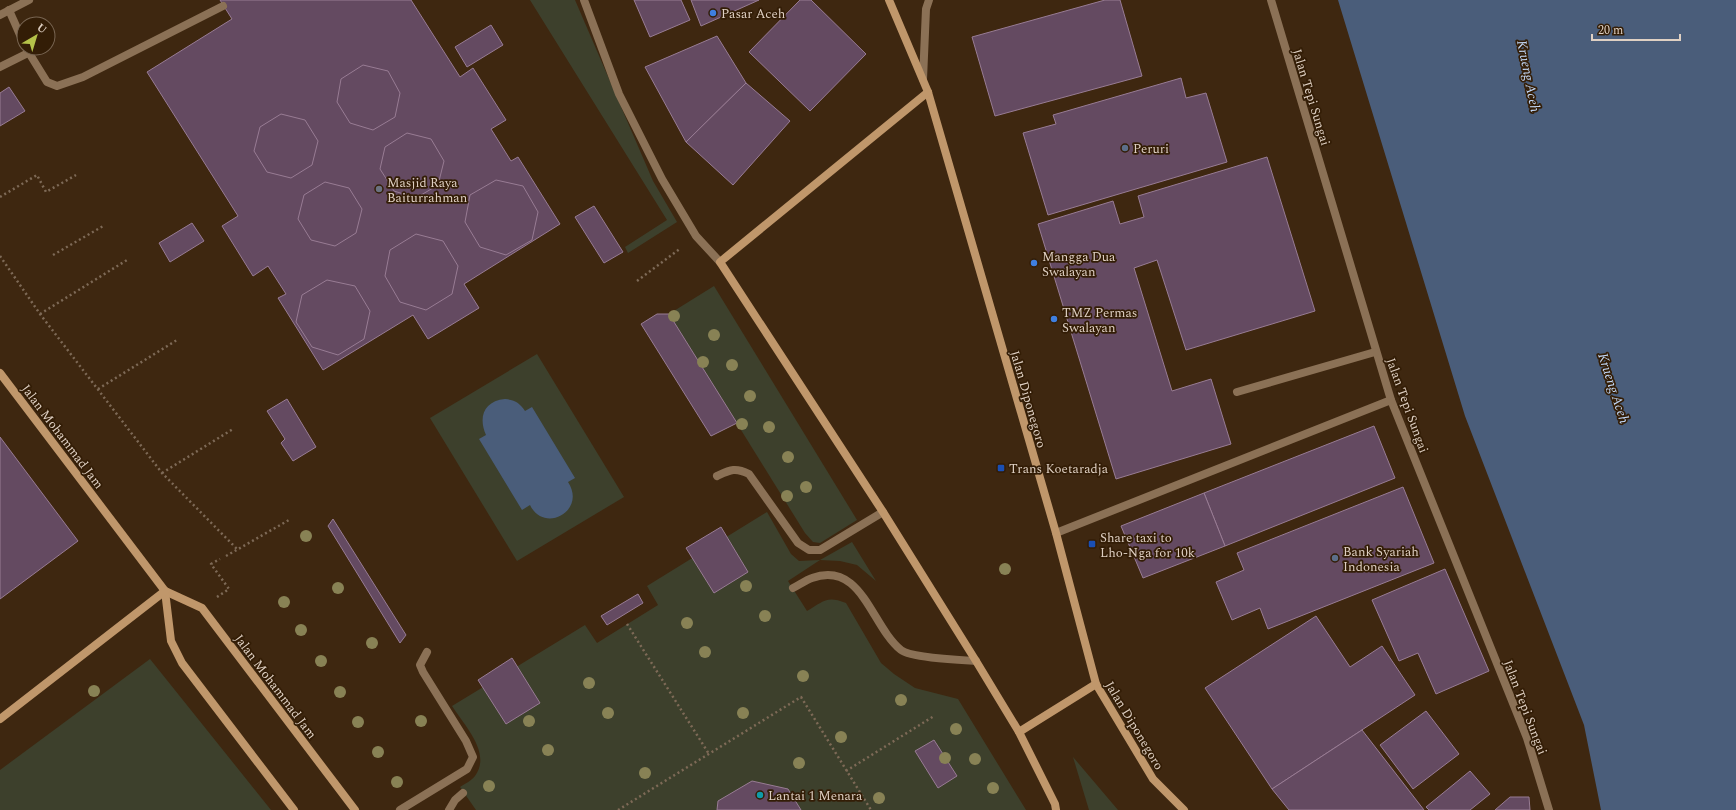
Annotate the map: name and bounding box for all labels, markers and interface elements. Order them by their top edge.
place label: Pasar Aceh [721,4,786,24]
marker: Pasar Aceh [708,8,718,18]
north arrow [16,16,56,56]
scale bar [1592,16,1680,42]
text: U [33,19,51,38]
text: 20 m [1598,21,1623,40]
water label: Krueng Aceh [1511,38,1546,114]
street label: Jalan Tepi Sungai [1287,46,1335,148]
place label: Peruri [1133,139,1169,159]
marker: Peruri [1120,143,1130,153]
place label: Masjid Raya Baiturrahman [387,173,468,208]
marker: Masjid Raya Baiturrahman [374,184,384,194]
place label: Mangga Dua Swalayan [1042,247,1116,282]
marker: Mangga Dua Swalayan [1029,258,1039,268]
place label: TMZ Permas Swalayan [1062,303,1137,338]
marker: TMZ Permas Swalayan [1049,314,1059,324]
street label: Jalan Diponegoro [1005,348,1052,450]
water label: Krueng Aceh [1592,350,1635,426]
street label: Jalan Tepi Sungai [1381,355,1434,456]
street label: Jalan Mohammad Jam [16,380,108,493]
place label: Trans Koetaradja [1009,459,1109,479]
marker: Trans Koetaradja [996,463,1006,473]
place label: Share taxi to Lho-Nga for 10k [1100,528,1195,563]
marker: Share taxi to Lho-Nga for 10k [1087,539,1097,549]
place label: Bank Syariah Indonesia [1343,542,1419,577]
marker: Bank Syariah Indonesia [1330,553,1340,563]
street label: Jalan Mohammad Jam [229,630,321,743]
street label: Jalan Tepi Sungai [1498,657,1552,758]
street label: Jalan Diponegoro [1100,677,1169,774]
place label: Lantai 1 Menara [768,786,863,806]
marker: Lantai 1 Menara [755,790,765,800]

